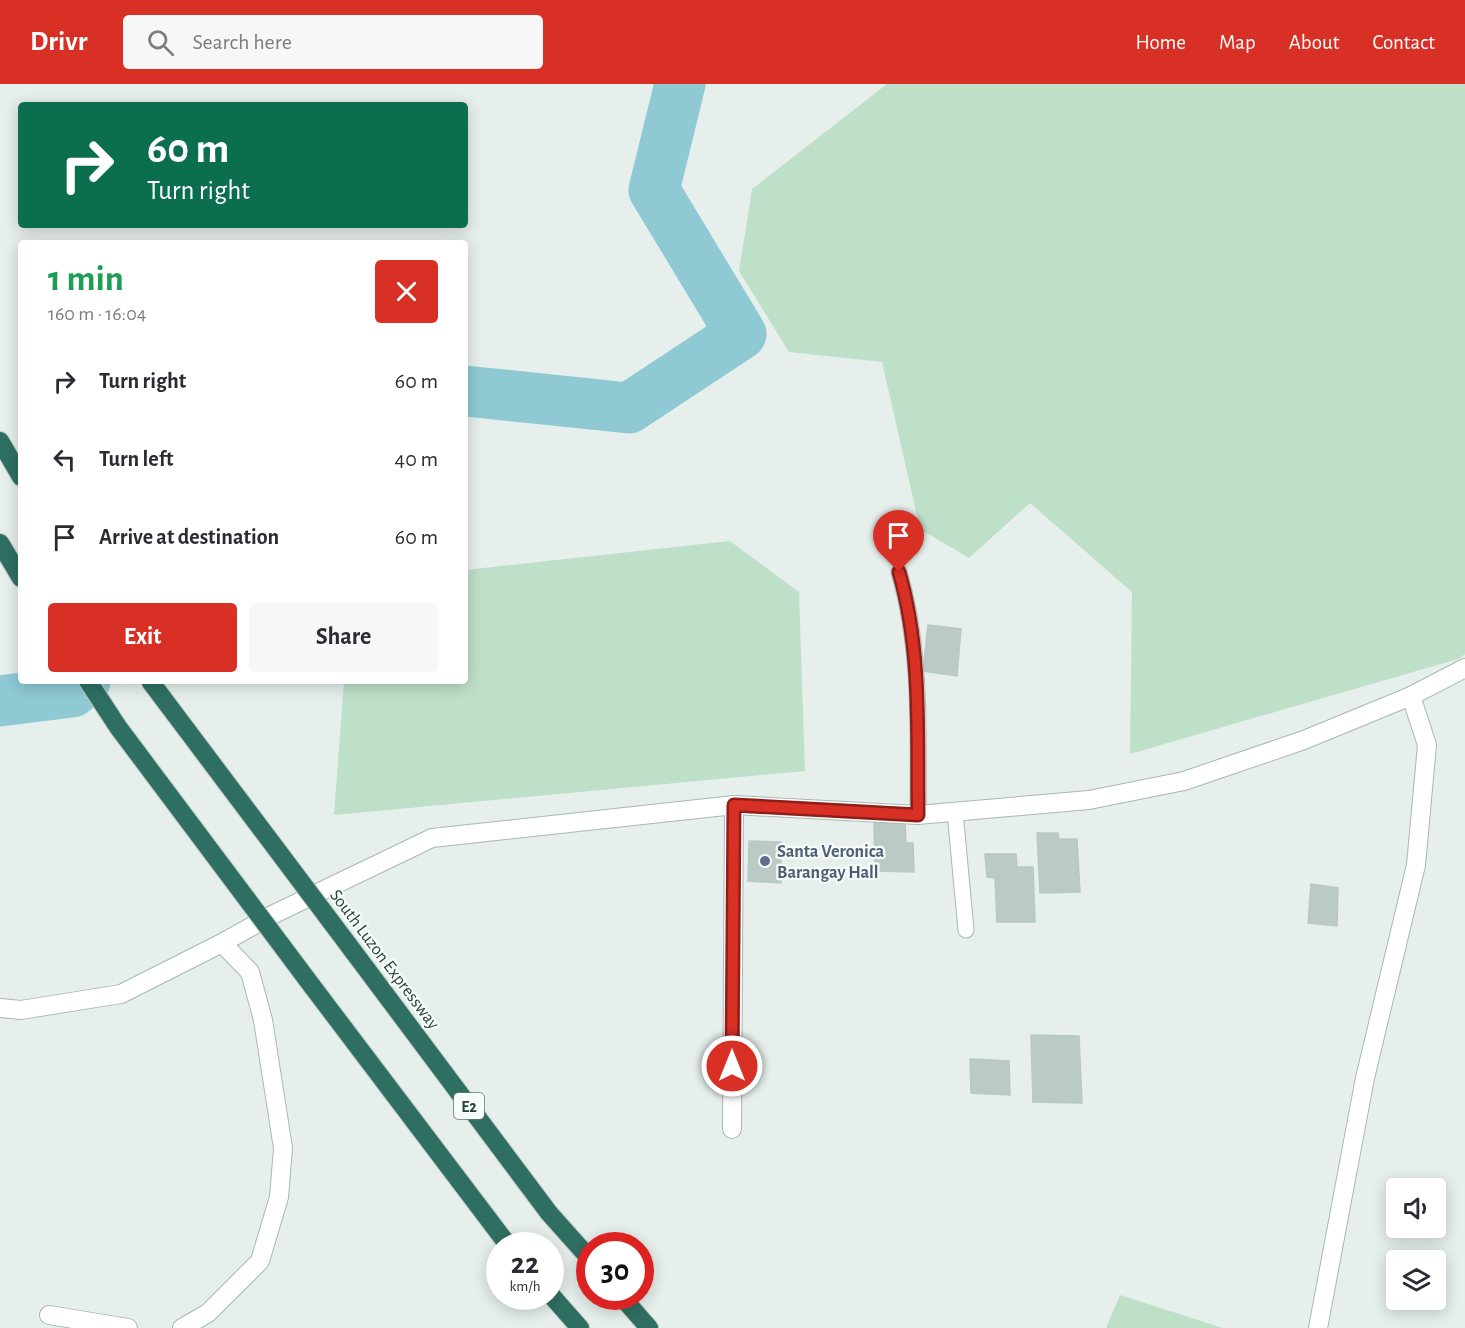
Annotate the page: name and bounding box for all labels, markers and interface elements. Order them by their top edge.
search box [123,15,543,69]
icon: search [144,26,177,59]
text: Drivr [30,28,87,56]
text: Search here [192,31,292,53]
text: Home [1135,32,1186,53]
text: Map [1219,32,1256,53]
text: About [1289,32,1339,53]
text: Contact [1372,32,1435,53]
icon: right [48,126,126,204]
text: 60 m [147,128,229,170]
text: Turn right [147,177,250,204]
button: close [375,260,438,323]
text: 1 min [48,261,124,297]
text: 160 m · 16:04 [48,304,146,324]
icon: right [48,365,81,398]
text: Turn right [99,370,186,392]
text: 60 m [395,370,438,392]
icon: left [48,443,81,476]
text: Turn left [99,448,173,470]
text: 40 m [395,448,438,470]
pin [873,510,924,572]
icon: arrive [882,519,915,552]
icon: arrive [48,521,81,554]
text: Arrive at destination [99,526,279,548]
text: 60 m [395,526,438,548]
button: Exit [48,603,237,672]
button: Share [249,603,438,672]
place label: Santa Veronica Barangay Hall [777,843,884,882]
marker: Santa Veronica Barangay Hall [758,854,772,868]
street label: South Luzon Expressway [326,887,443,1033]
position arrow [700,1034,764,1098]
road number: E2 [454,1093,484,1119]
map controls [1386,1178,1446,1310]
button: sound [1386,1178,1446,1238]
speed limit sign: 30 [576,1232,654,1310]
text: 22 [511,1249,539,1279]
button: layers [1386,1250,1446,1310]
text: km/h [510,1279,540,1294]

